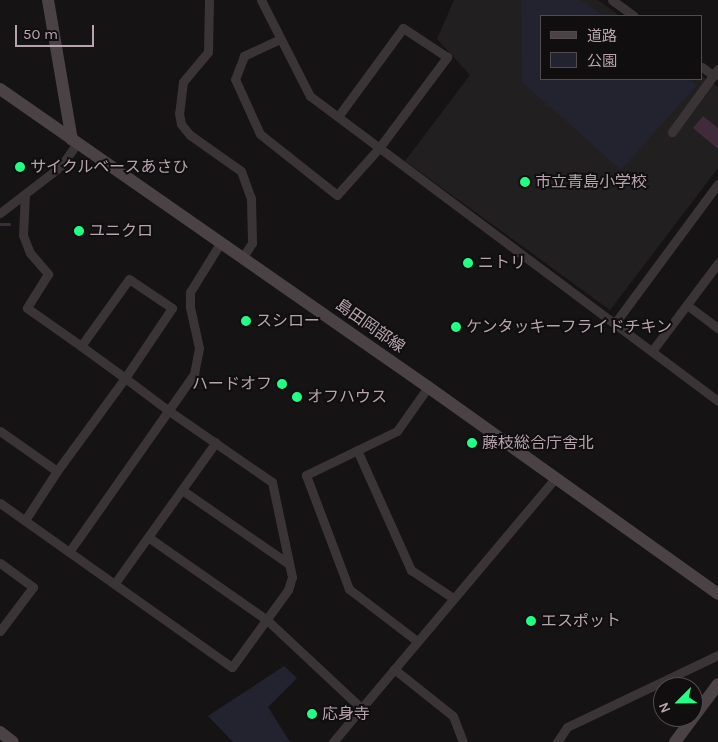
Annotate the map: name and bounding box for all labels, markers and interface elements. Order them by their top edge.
scale bar [18,15,96,47]
legend [540,15,703,80]
text: 50 m [23,25,58,43]
text: 道路 [587,27,617,45]
text: 公園 [587,52,617,70]
place label: サイクルベースあさひ [30,157,190,177]
marker: サイクルベースあさひ [14,161,26,173]
place label: 市立青島小学校 [535,172,647,192]
marker: 市立青島小学校 [519,176,531,188]
place label: ユニクロ [89,221,153,241]
marker: ユニクロ [73,225,85,237]
place label: ニトリ [478,253,526,273]
marker: ニトリ [462,257,474,269]
street label: 島田岡部線 [332,295,408,357]
place label: スシロー [256,311,320,331]
marker: スシロー [240,315,252,327]
place label: ケンタッキーフライドチキン [466,317,674,337]
marker: ケンタッキーフライドチキン [450,321,462,333]
place label: ハードオフ [192,374,272,394]
marker: ハードオフ [276,378,288,390]
place label: オフハウス [307,387,387,407]
marker: オフハウス [291,391,303,403]
place label: 藤枝総合庁舎北 [482,433,594,453]
marker: 藤枝総合庁舎北 [466,437,478,449]
place label: エスポット [541,611,621,631]
marker: エスポット [525,615,537,627]
north arrow [653,677,703,727]
text: N [655,700,674,716]
place label: 応身寺 [322,704,370,724]
marker: 応身寺 [306,708,318,720]

